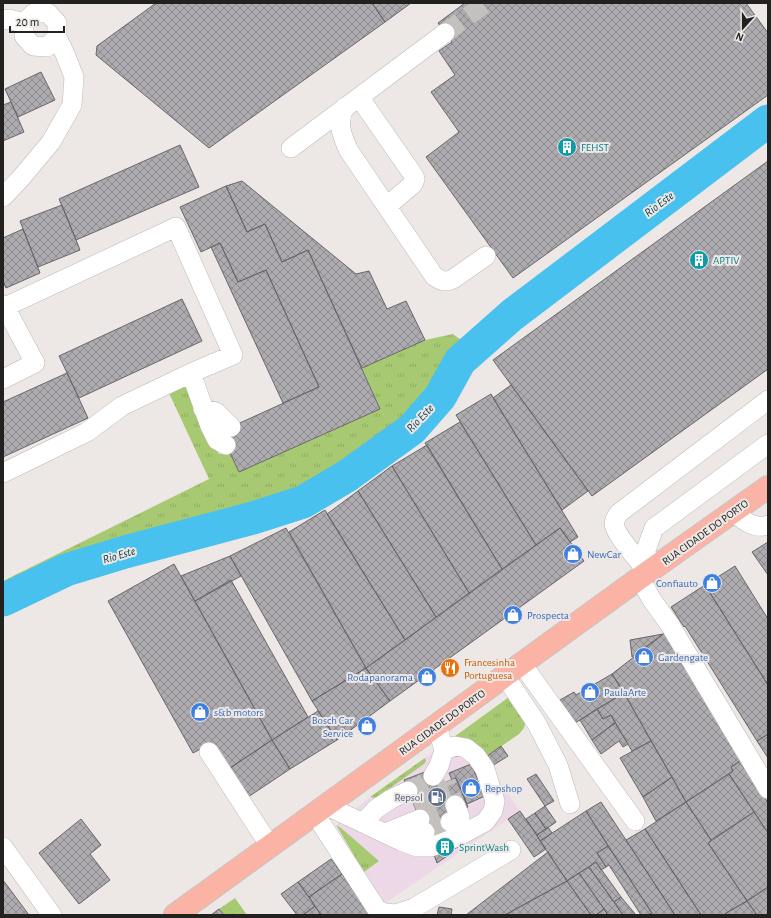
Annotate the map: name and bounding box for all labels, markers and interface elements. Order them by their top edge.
scale bar [10,8,64,34]
north arrow [723,8,763,48]
text: 20 m [16,16,39,28]
text: N [734,30,745,43]
building icon: FEHST [556,136,578,158]
place label: FEHST [581,142,610,153]
water label: Rio Este [642,189,676,219]
building icon: APTIV [688,249,710,271]
place label: APTIV [713,255,740,266]
water label: Rio Este [404,402,436,434]
street label: RUA CIDADE DO PORTO [660,498,750,567]
shop icon: NewCar [562,543,584,565]
water label: Rio Este [101,545,137,565]
place label: NewCar [587,549,621,560]
shop icon: Confiauto [701,572,723,594]
place label: Confiauto [656,578,698,589]
shop icon: Prospecta [502,604,524,626]
place label: Prospecta [527,610,569,621]
shop icon: Gardengate [633,646,655,668]
place label: Gardengate [658,652,708,663]
restaurant icon: Francesinha Portuguesa [439,657,461,679]
place label: Francesinha Portuguesa [464,657,515,681]
shop icon: Rodapanorama [416,666,438,688]
place label: Rodapanorama [347,672,413,683]
shop icon: PaulaArte [579,681,601,703]
place label: PaulaArte [604,687,646,698]
street label: RUA CIDADE DO PORTO [397,688,487,757]
shop icon: s&b motors [189,701,211,723]
place label: s&b motors [214,707,264,718]
place label: Bosch Car Service [312,715,353,739]
shop icon: Bosch Car Service [356,715,378,737]
shop icon: Repshop [460,777,482,799]
place label: Repshop [485,783,523,794]
fuel station icon: Repsol [426,786,448,808]
place label: Repsol [394,792,423,803]
building icon: SprintWash [434,836,456,858]
place label: SprintWash [459,842,509,853]

